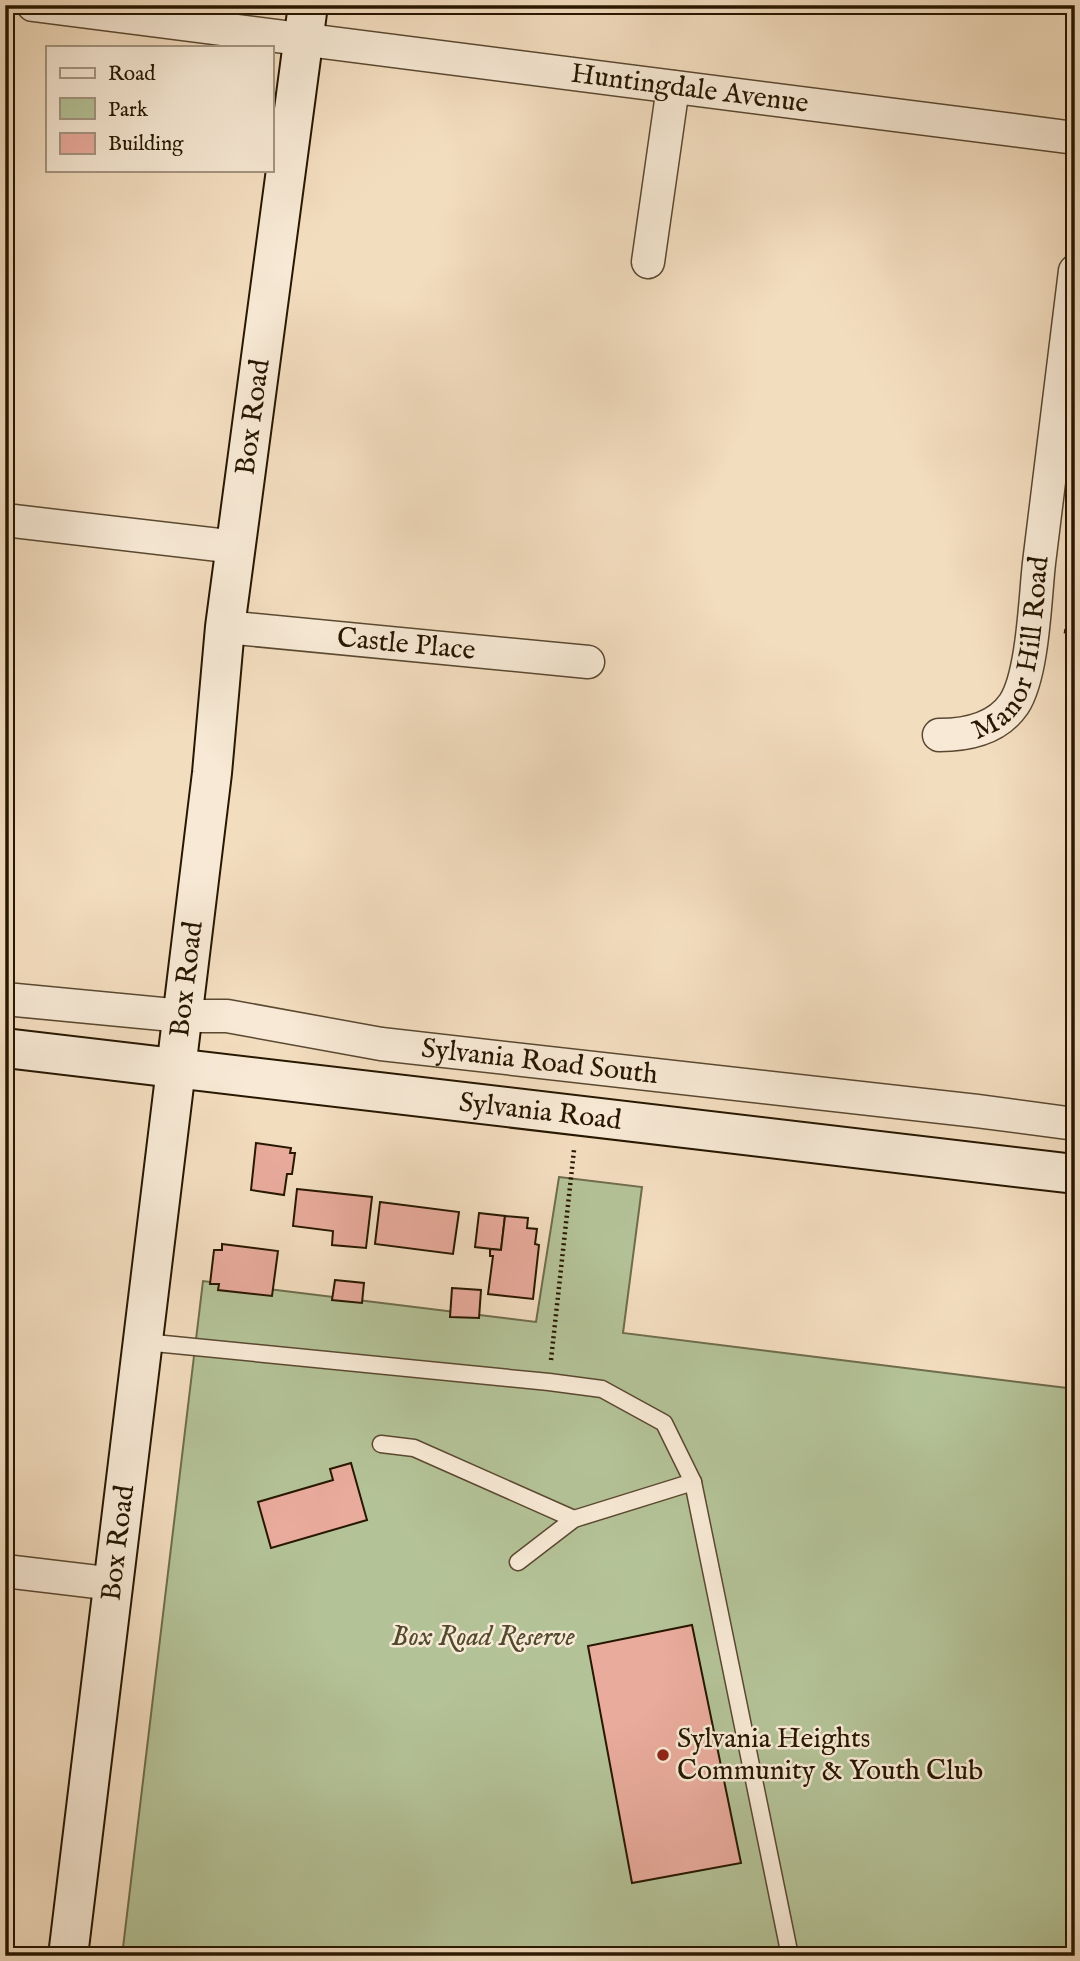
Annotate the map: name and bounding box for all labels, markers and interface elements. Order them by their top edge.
legend [46,46,273,172]
street label: Huntingdale Avenue [569,56,811,121]
text: Road [108,61,156,88]
text: Park [108,97,149,124]
text: Building [108,131,184,158]
street label: Box Road [228,357,278,477]
street label: Manor Hill Road [967,554,1057,748]
street label: Castle Place [335,620,477,669]
street label: Box Road [162,919,211,1039]
street label: Sylvania Road South [420,1031,660,1093]
street label: Sylvania Road [457,1085,623,1139]
street label: Box Road [94,1483,143,1603]
park label: Box Road Reserve [391,1620,576,1655]
place label: Sylvania Heights Community & Youth Club [677,1722,983,1789]
marker: Sylvania Heights Community & Youth Club [655,1747,671,1763]

